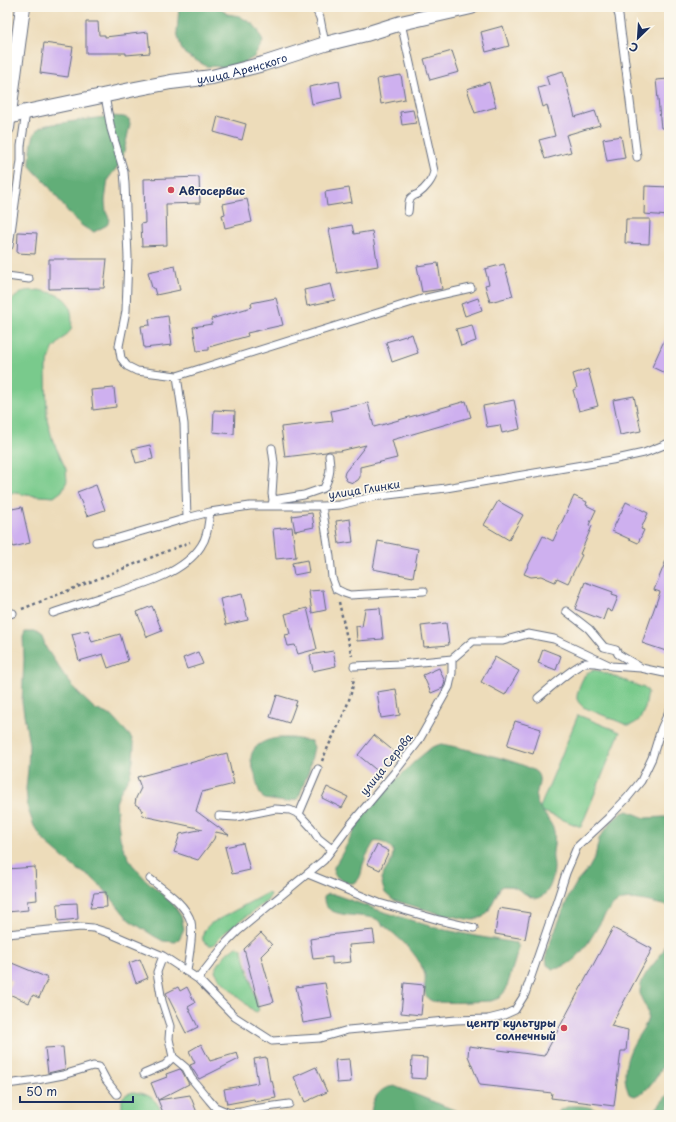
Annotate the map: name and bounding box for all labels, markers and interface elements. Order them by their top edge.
north arrow [618,18,658,58]
text: С [626,38,641,57]
street label: улица Аренского [196,48,289,87]
place label: Автосервис [179,182,245,199]
marker: Автосервис [166,185,176,195]
street label: улица Глинки [327,475,401,503]
street label: улица Серова [356,729,417,799]
place label: центр культуры солнечный [466,1014,556,1044]
marker: центр культуры солнечный [559,1023,569,1033]
scale bar [20,1078,133,1104]
text: 50 m [26,1082,57,1100]

